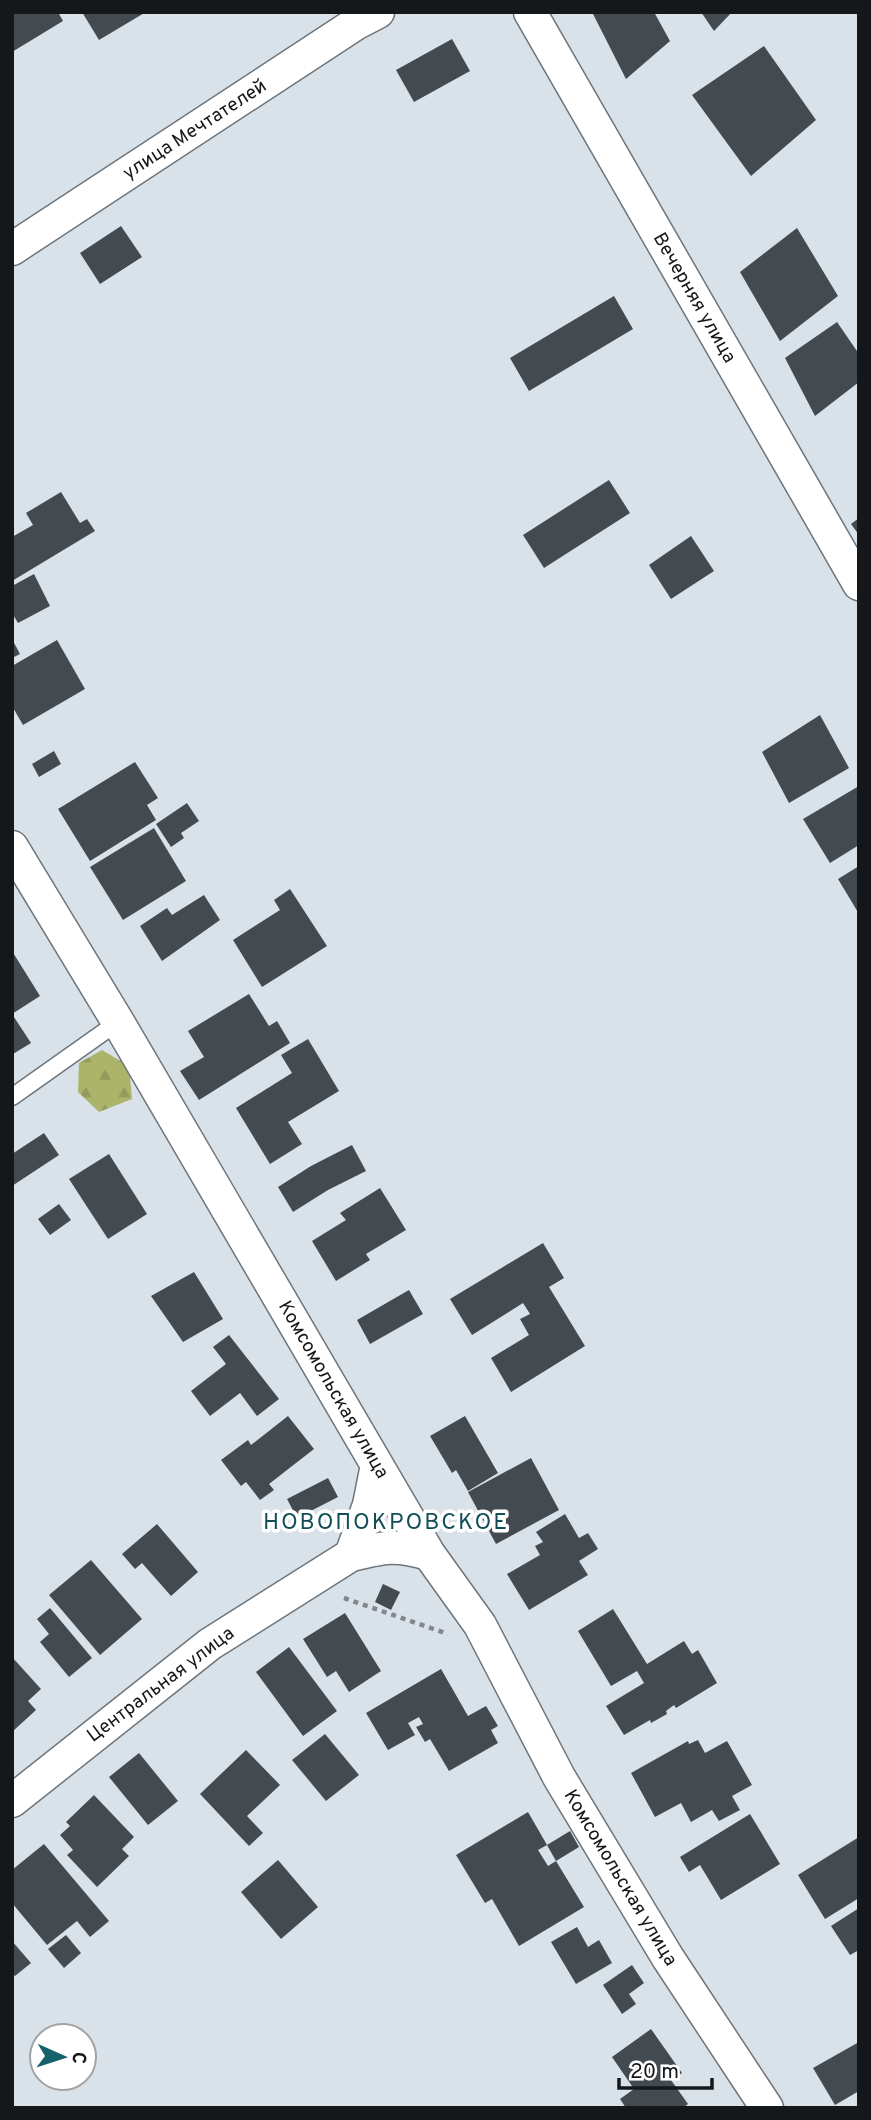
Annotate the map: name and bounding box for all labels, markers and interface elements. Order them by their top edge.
street label: улица Мечтателей [118,74,272,186]
street label: Вечерняя улица [647,228,741,368]
street label: Комсомольская улица [272,1297,394,1483]
district label: НОВОПОКРОВСКОЕ [263,1509,509,1538]
street label: Центральная улица [83,1622,239,1748]
street label: Комсомольская улица [558,1785,682,1971]
north arrow [28,2022,98,2092]
scale bar [619,2046,712,2090]
text: С [66,2051,90,2064]
text: 20 m [630,2059,679,2086]

